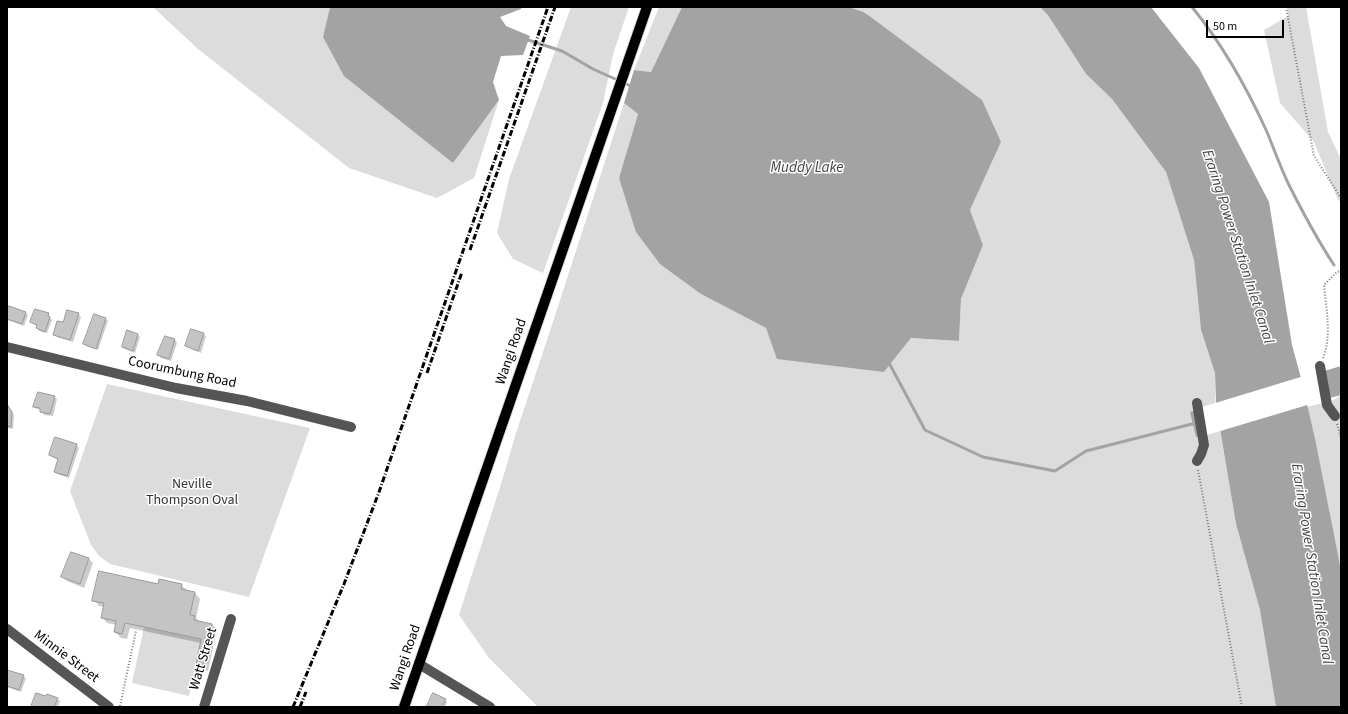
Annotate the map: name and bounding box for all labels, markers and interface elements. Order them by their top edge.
scale bar [1208,12,1286,38]
text: 50 m [1213,18,1237,35]
water label: Eraring Power Station Inlet Canal [1197,148,1277,346]
water label: Muddy Lake [770,160,844,178]
street label: Wangi Road [493,317,531,387]
street label: Coorumbung Road [126,353,238,393]
water label: Eraring Power Station Inlet Canal [1286,462,1336,666]
park label: Neville Thompson Oval [146,477,238,510]
street label: Wangi Road [387,623,425,693]
street label: Watt Street [187,626,221,692]
street label: Minnie Street [30,627,102,687]

